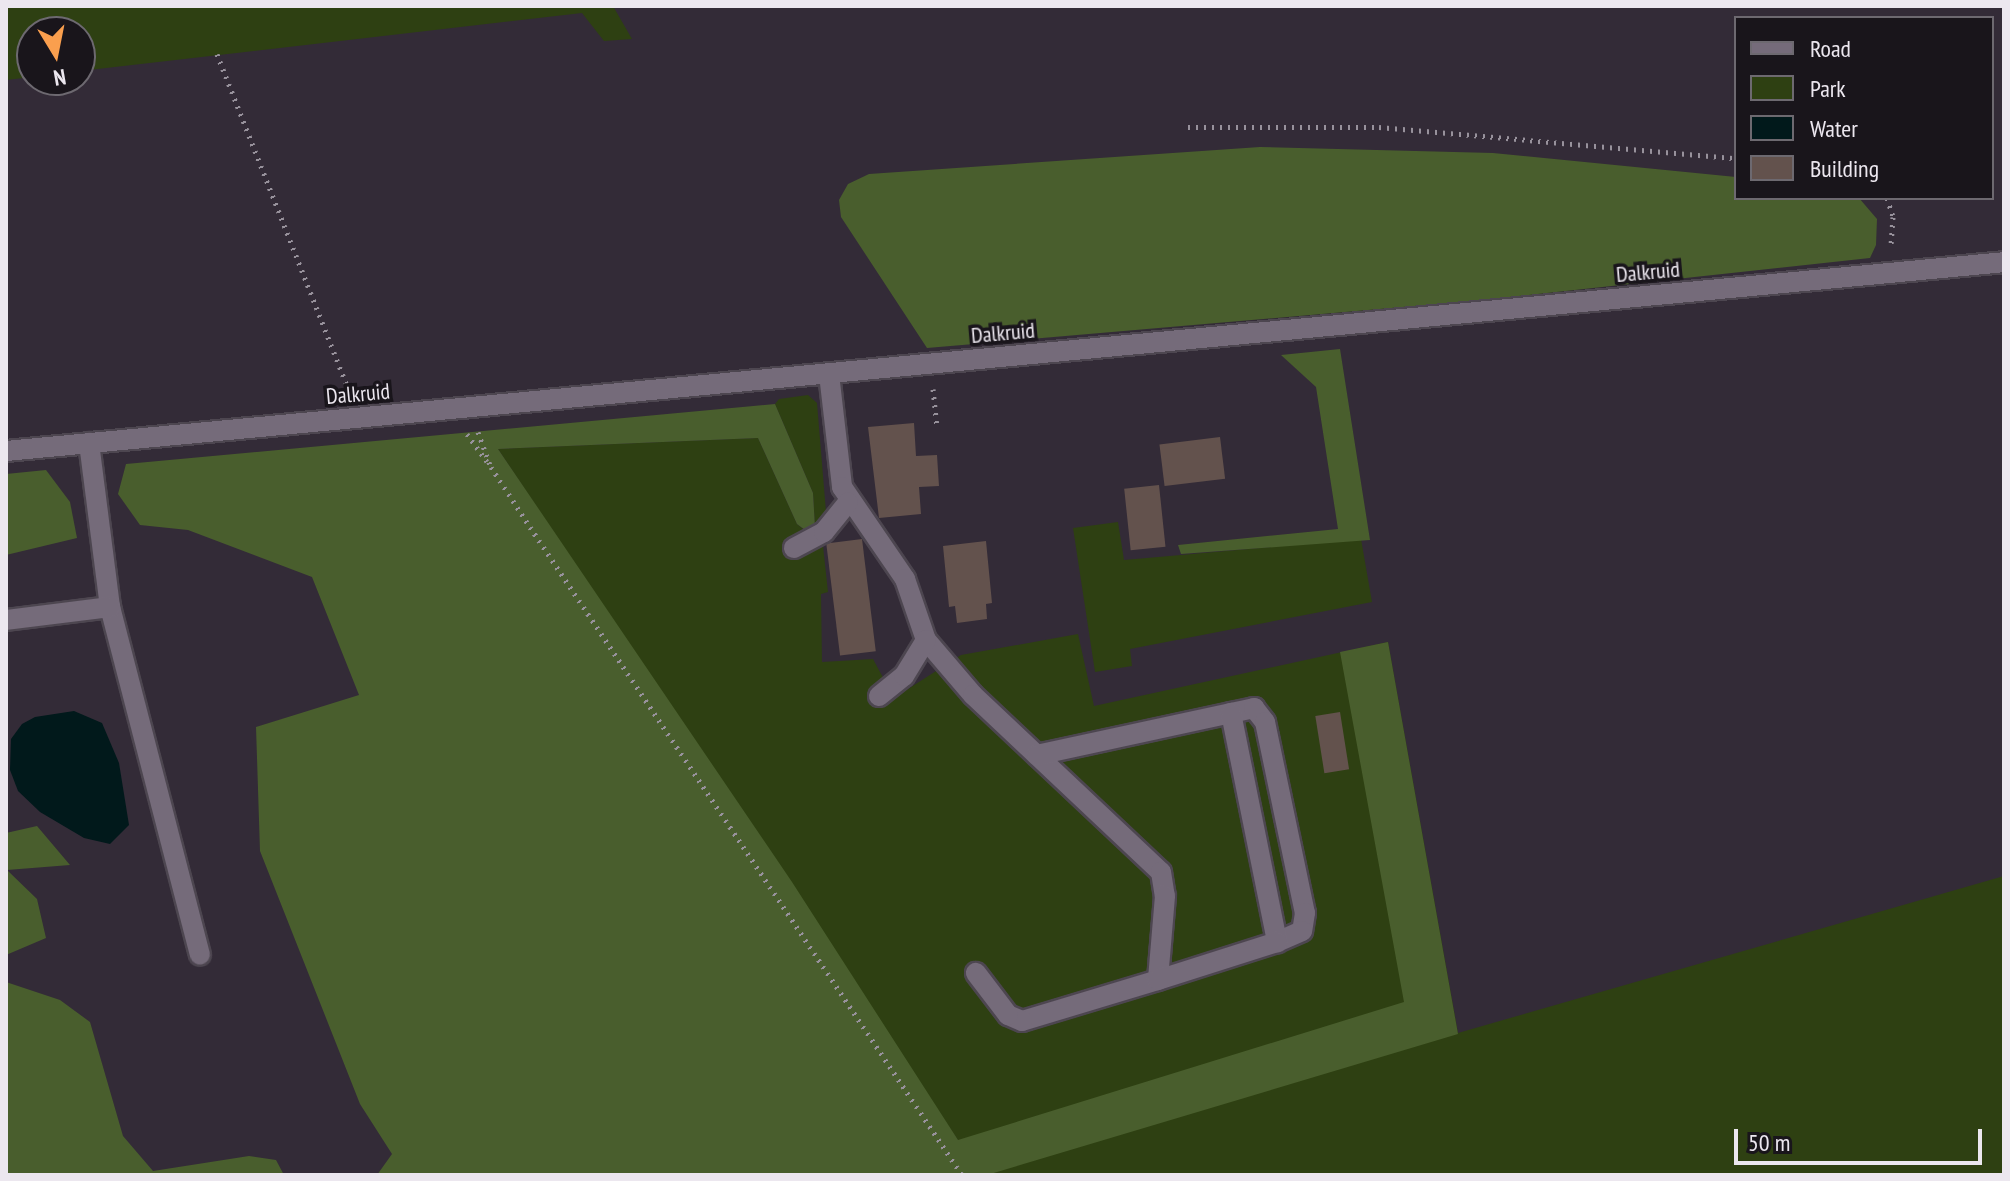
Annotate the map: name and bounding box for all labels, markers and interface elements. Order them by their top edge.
north arrow [16,16,96,96]
legend [1734,16,1994,200]
text: Road [1810,33,1851,64]
text: N [52,63,68,92]
text: Park [1810,73,1846,104]
text: Water [1810,113,1858,144]
text: Building [1810,153,1879,184]
street label: Dalkruid [1615,256,1681,288]
street label: Dalkruid [970,317,1036,349]
street label: Dalkruid [325,378,391,410]
scale bar [1738,1113,1986,1163]
text: 50 m [1748,1127,1790,1158]

